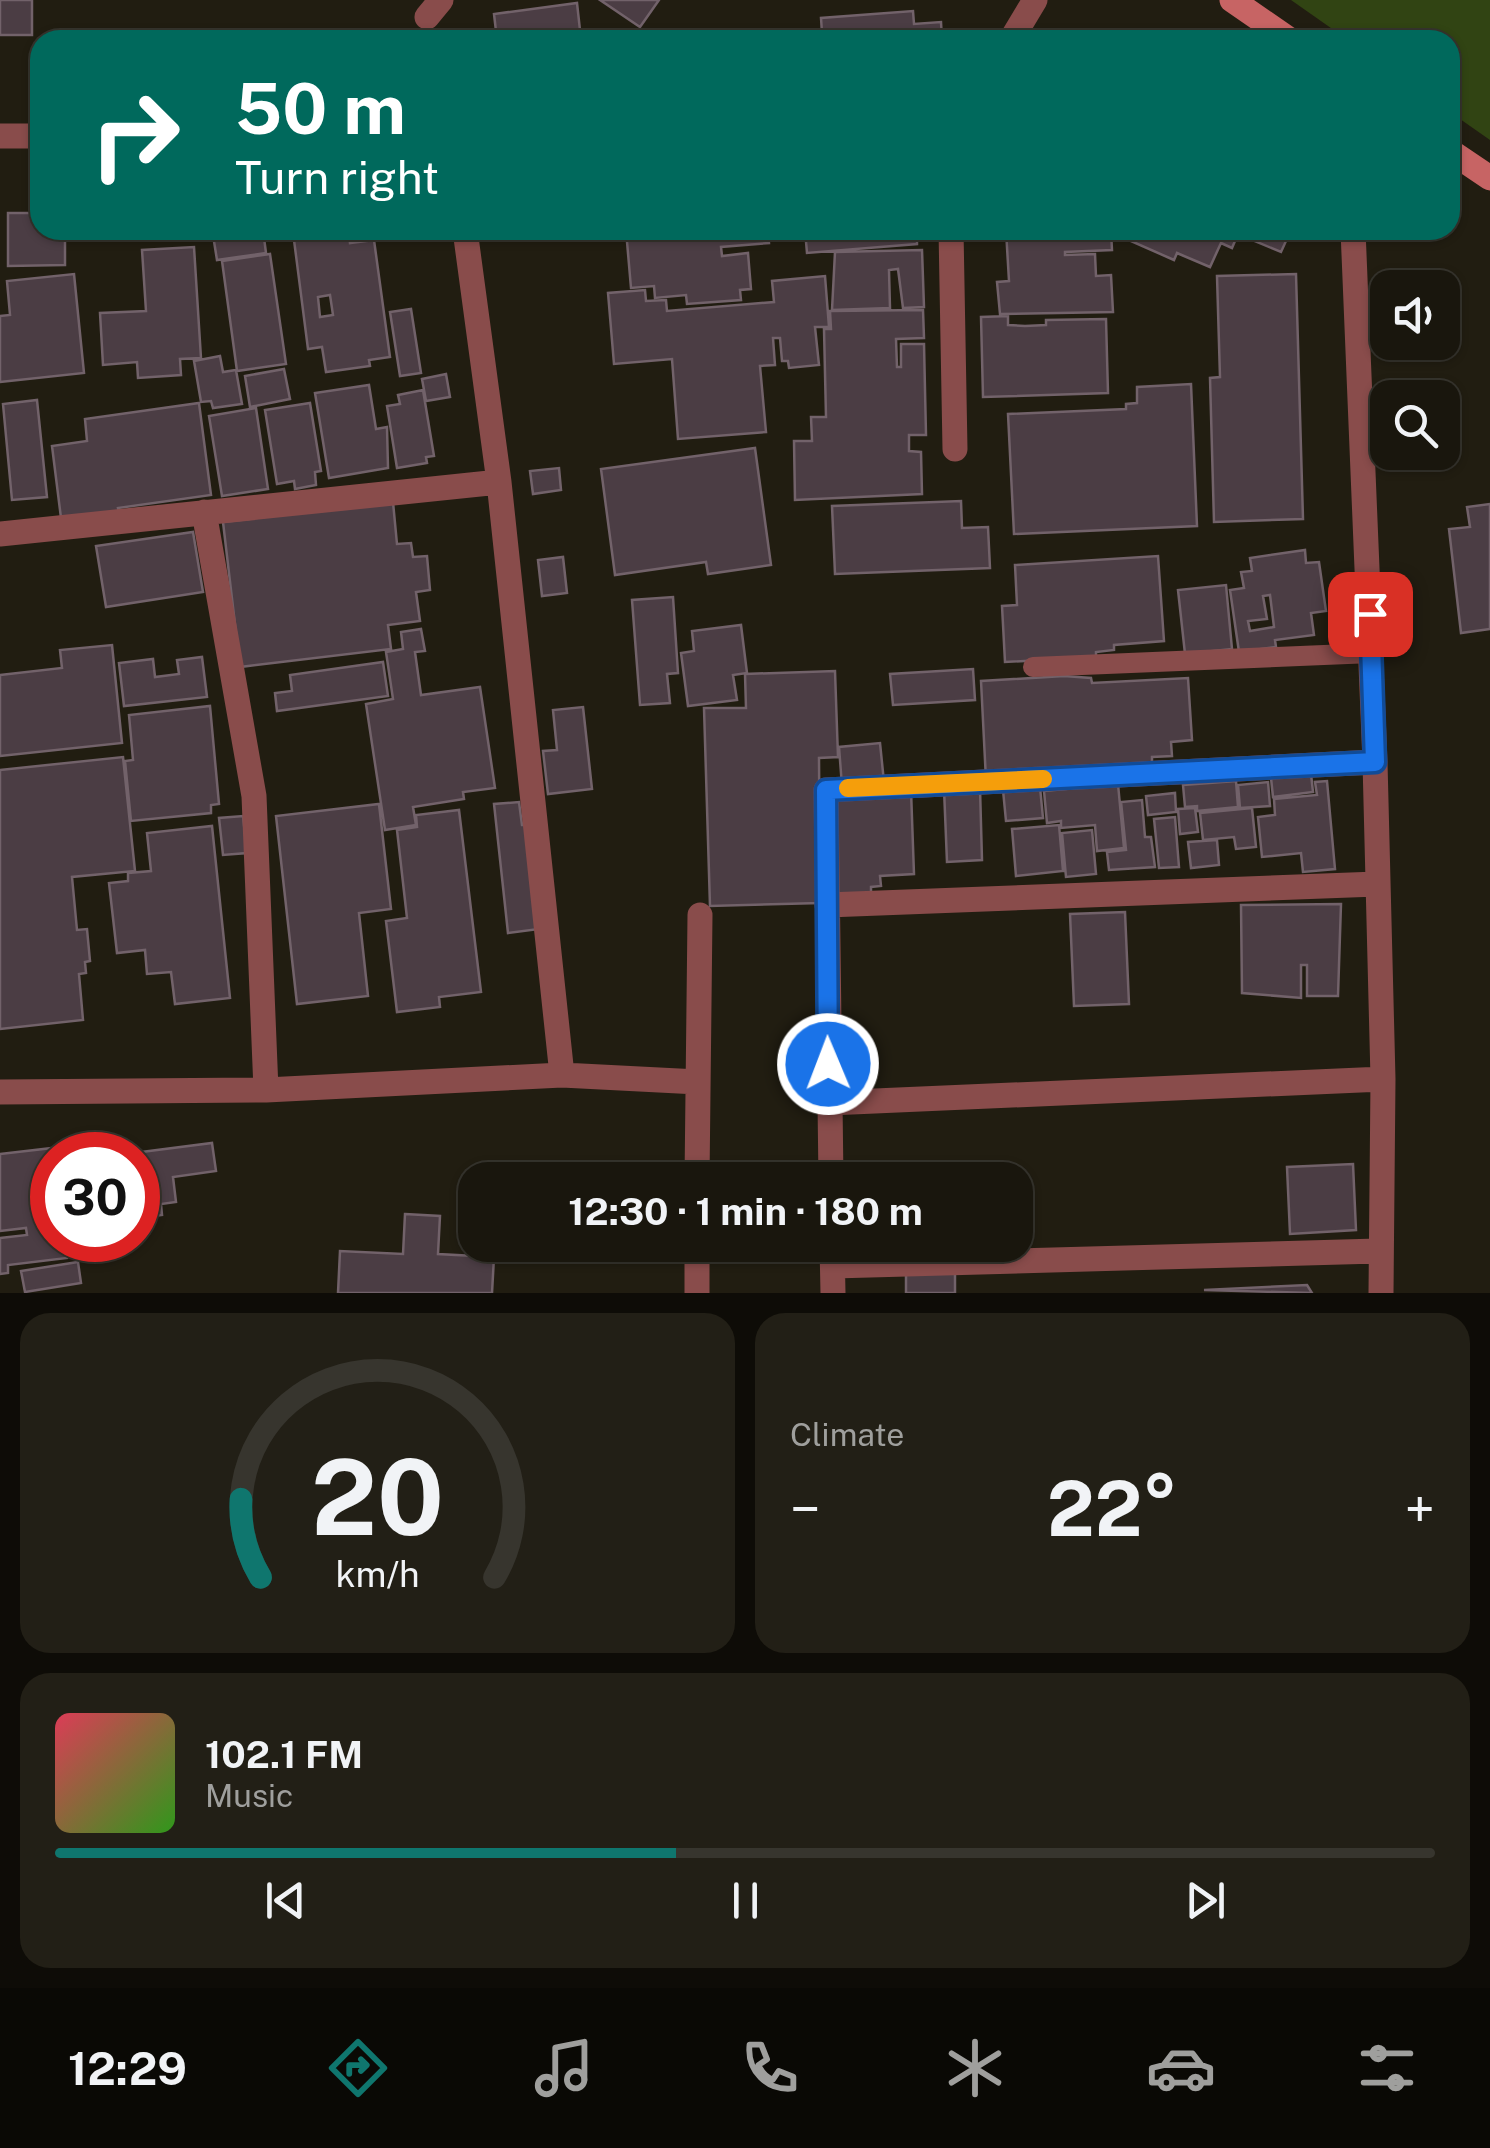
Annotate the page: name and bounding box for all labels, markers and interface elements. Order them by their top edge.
text: 50 m [235,67,406,150]
icon: right [70,70,200,200]
text: Turn right [235,151,439,204]
map controls [1370,270,1460,470]
button: sound [1370,270,1460,360]
button: search [1370,380,1460,470]
pin [1328,572,1413,657]
icon: arrive [1343,587,1398,642]
position arrow [776,1012,880,1116]
speed limit sign: 30 [30,1132,160,1262]
text: 12:30 · 1 min · 180 m [568,1189,923,1234]
text: Climate [790,1416,904,1453]
text: 20 [311,1436,444,1558]
text: 22° [1047,1465,1178,1553]
text: − [790,1477,821,1541]
text: + [1405,1477,1435,1541]
text: km/h [335,1553,420,1595]
text: 102.1 FM [205,1732,363,1777]
text: Music [205,1777,293,1814]
icon: previous [258,1873,313,1928]
icon: pause [718,1873,773,1928]
icon: next [1178,1873,1233,1928]
icon: directions [323,2033,393,2103]
icon: music [529,2033,599,2103]
icon: phone [735,2033,805,2103]
icon: climate [940,2033,1010,2103]
icon: car [1146,2033,1216,2103]
icon: filters [1352,2033,1422,2103]
text: 12:29 [68,2042,187,2095]

